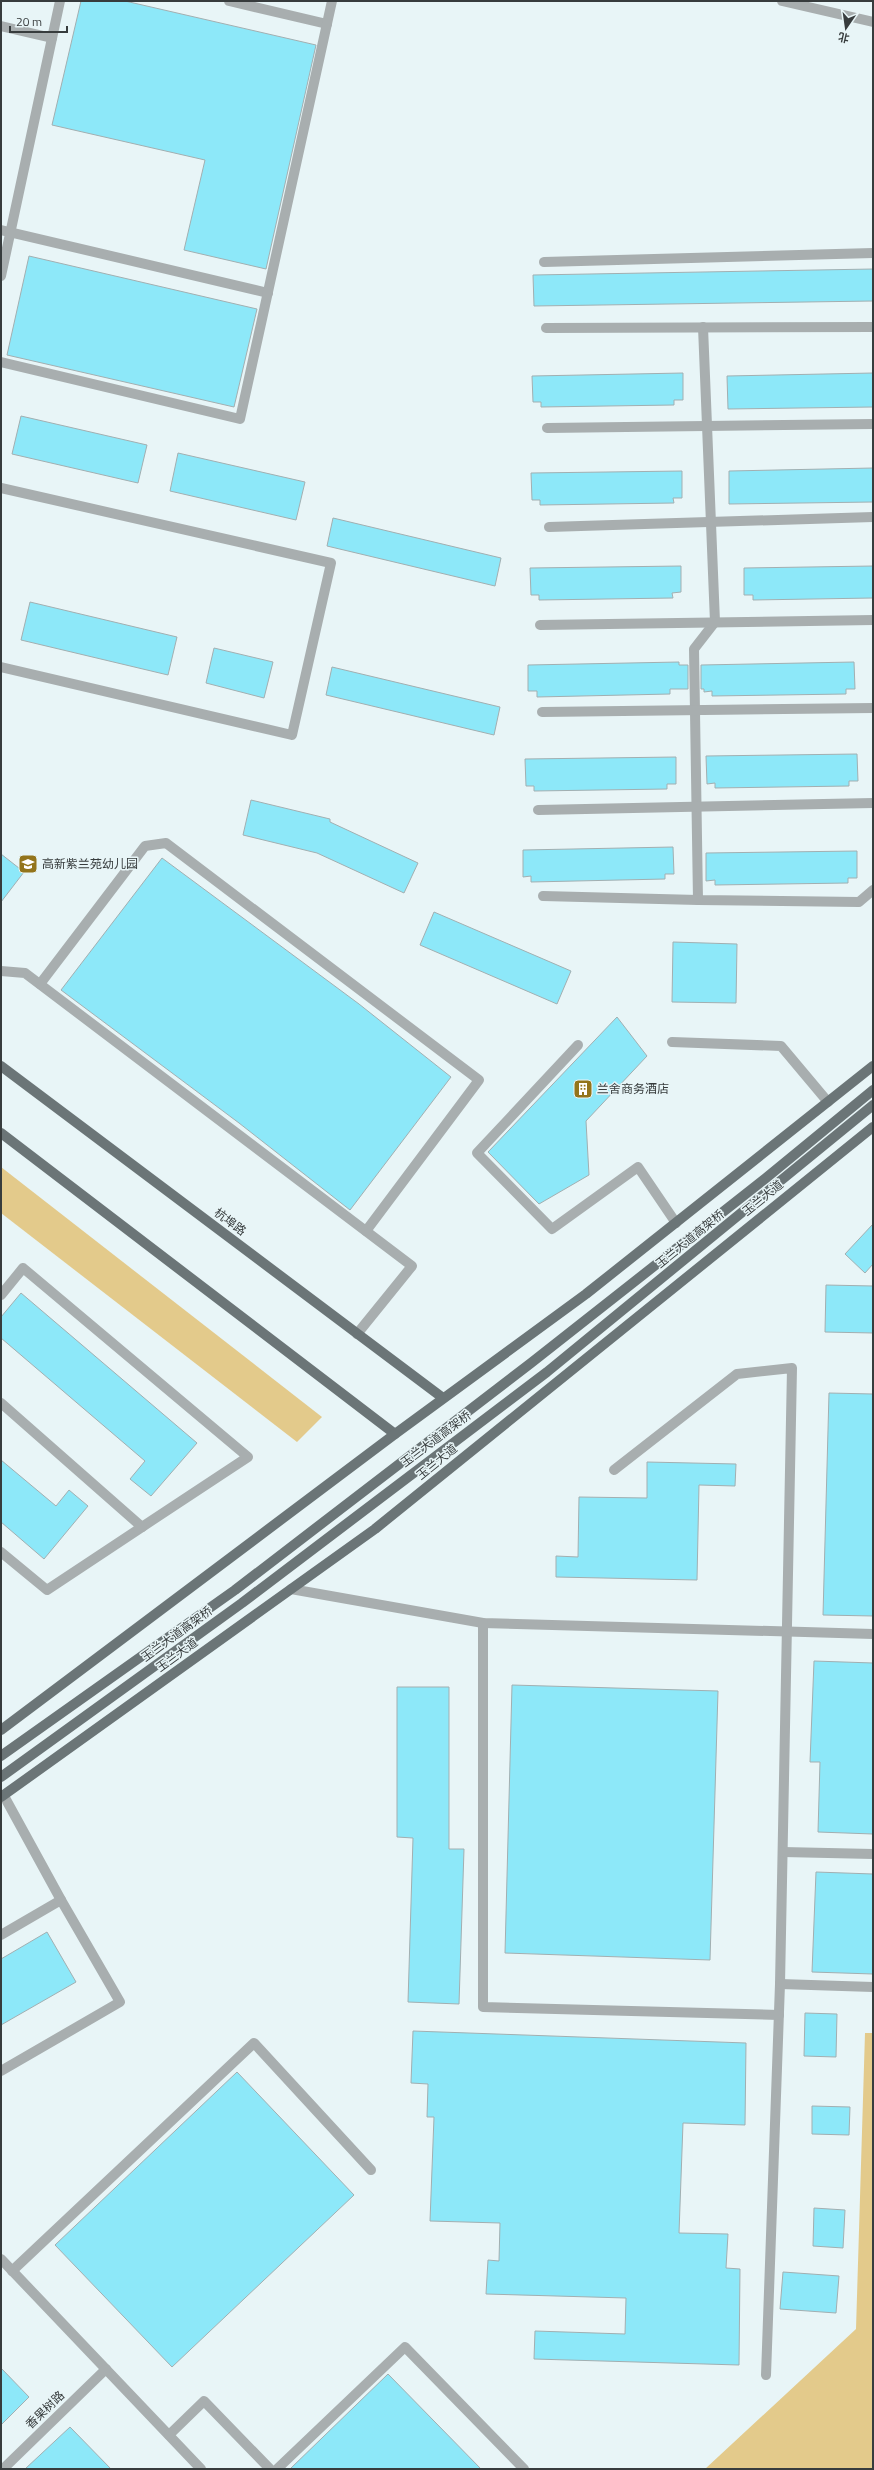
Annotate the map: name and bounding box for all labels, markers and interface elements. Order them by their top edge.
scale bar [10,8,67,34]
north arrow [826,8,866,48]
text: 20 m [16,12,42,31]
text: 北 [837,29,851,47]
school or university icon: 高新紫兰苑幼儿园 [17,853,39,875]
place label: 高新紫兰苑幼儿园 [42,854,138,873]
building icon: 兰舍商务酒店 [572,1078,594,1100]
place label: 兰舍商务酒店 [597,1079,669,1098]
street label: 玉兰大道 [738,1175,787,1220]
street label: 杭埠路 [210,1203,250,1240]
street label: 玉兰大道高架桥 [651,1205,728,1272]
street label: 玉兰大道高架桥 [398,1408,474,1470]
street label: 玉兰大道 [414,1441,460,1483]
street label: 玉兰大道高架桥 [139,1603,215,1665]
street label: 玉兰大道 [153,1635,201,1675]
street label: 香果树路 [21,2386,69,2433]

